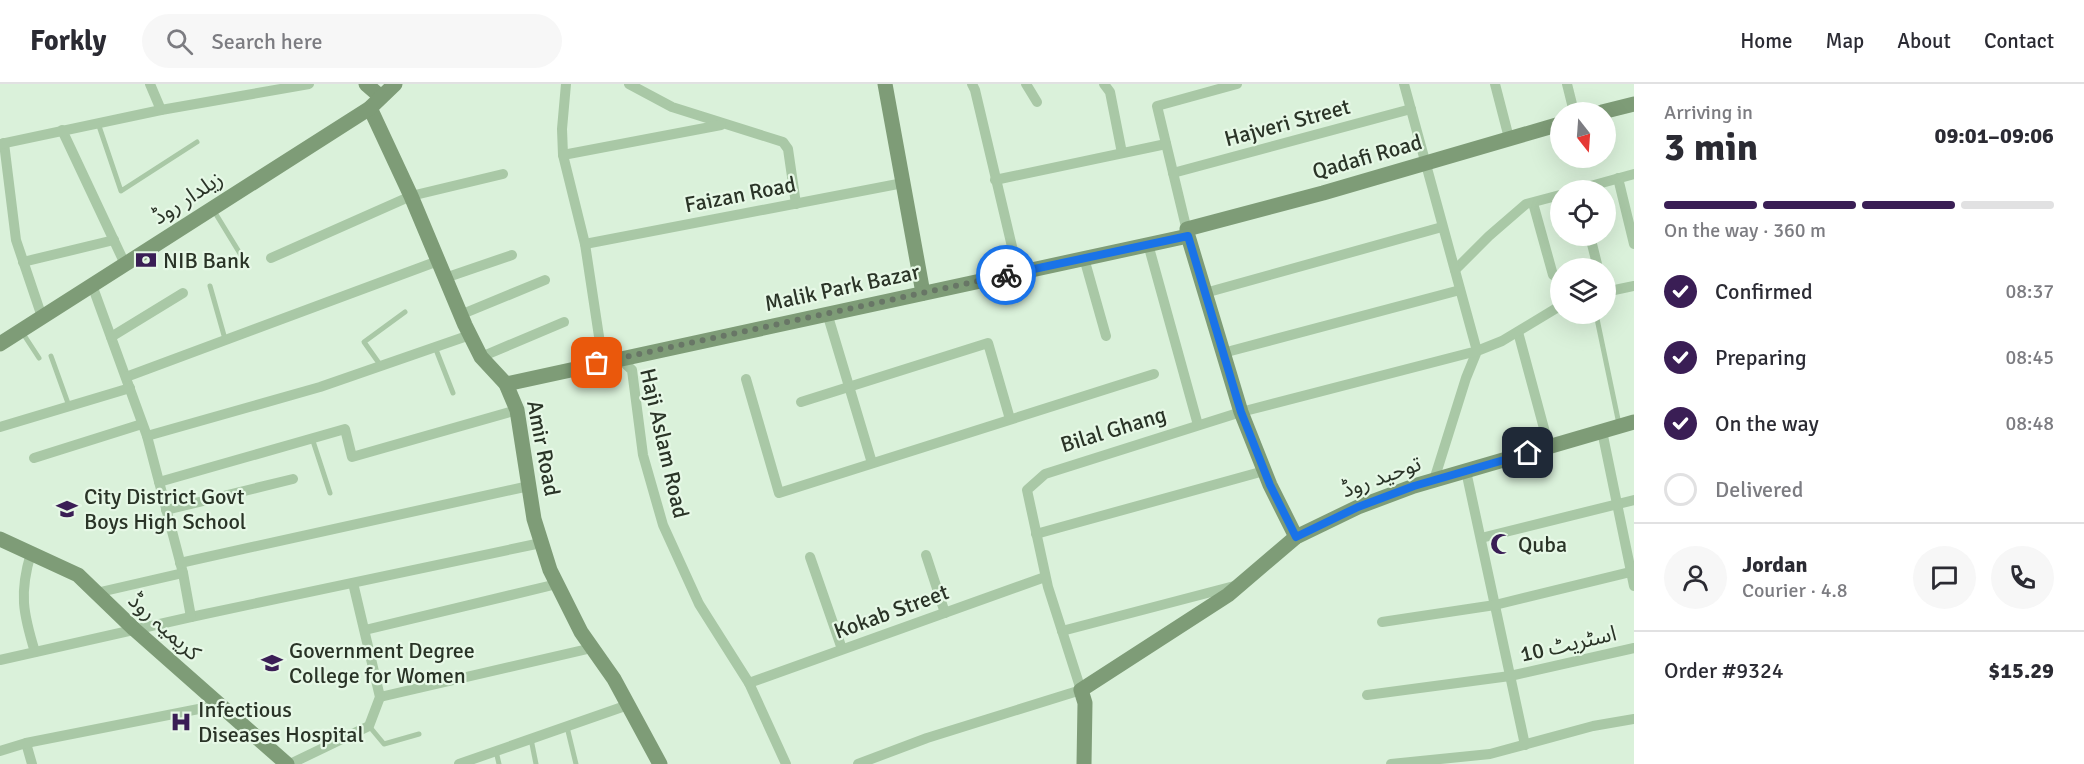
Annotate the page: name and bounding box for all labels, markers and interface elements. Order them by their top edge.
search box [142,14,562,68]
text: Forkly [30,24,106,58]
icon: search [163,25,196,58]
text: Search here [211,28,322,55]
text: Home [1740,28,1793,54]
text: Map [1826,28,1864,54]
text: About [1897,28,1951,54]
text: Contact [1984,28,2054,54]
street label: Hajveri Street [1221,93,1353,152]
text: Arriving in [1664,100,1753,125]
north arrow [1550,102,1616,168]
map controls [1550,102,1616,324]
text: 09:01–09:06 [1935,122,2054,149]
text: 3 min [1664,123,1758,171]
street label: Qadafi Road [1309,128,1425,185]
street label: زیلدار روڈ [147,165,228,230]
street label: Faizan Road [682,170,798,219]
button: locate [1550,180,1616,246]
text: On the way · 360 m [1664,218,1826,243]
courier [976,245,1036,305]
place label: NIB Bank [163,247,250,274]
bank icon: NIB Bank [134,248,158,272]
street label: Malik Park Bazar [762,258,922,317]
button: layers [1550,258,1616,324]
icon: bike [990,259,1023,292]
icon: check [1664,275,1697,308]
text: Confirmed [1715,278,1813,305]
text: 08:37 [2005,279,2054,304]
pin [571,337,622,388]
icon: check [1664,341,1697,374]
text: Preparing [1715,344,1807,371]
text: 08:45 [2005,345,2054,370]
icon: bag [580,346,613,379]
street label: Haji Aslam Road [634,365,695,521]
street label: Amir Road [521,398,566,498]
street label: Bilal Ghang [1057,401,1169,458]
icon: check [1664,407,1697,440]
text: On the way [1715,410,1819,437]
text: 08:48 [2005,411,2054,436]
pin [1502,427,1553,478]
icon: home [1511,436,1544,469]
street label: توحید روڈ [1338,450,1425,503]
text: Delivered [1715,476,1803,503]
place label: City District Govt Boys High School [84,483,246,535]
school or university icon: City District Govt Boys High School [55,497,79,521]
place label: Quba [1518,531,1567,558]
mosque icon: Quba [1489,532,1513,556]
button: person [1664,546,1727,609]
button: chat [1913,546,1976,609]
button: phone [1991,546,2054,609]
text: Jordan [1742,551,1808,578]
street label: Kokab Street [830,578,953,645]
text: Courier · 4.8 [1742,578,1848,603]
street label: کریمیہ روڈ [123,587,207,667]
street label: اسٹریٹ 10 [1517,619,1619,668]
place label: Government Degree College for Women [289,637,475,689]
school or university icon: Government Degree College for Women [260,651,284,675]
text: Order #9324 [1664,657,1784,684]
text: $15.29 [1988,657,2054,684]
place label: Infectious Diseases Hospital [198,696,364,748]
hospital icon: Infectious Diseases Hospital [169,710,193,734]

